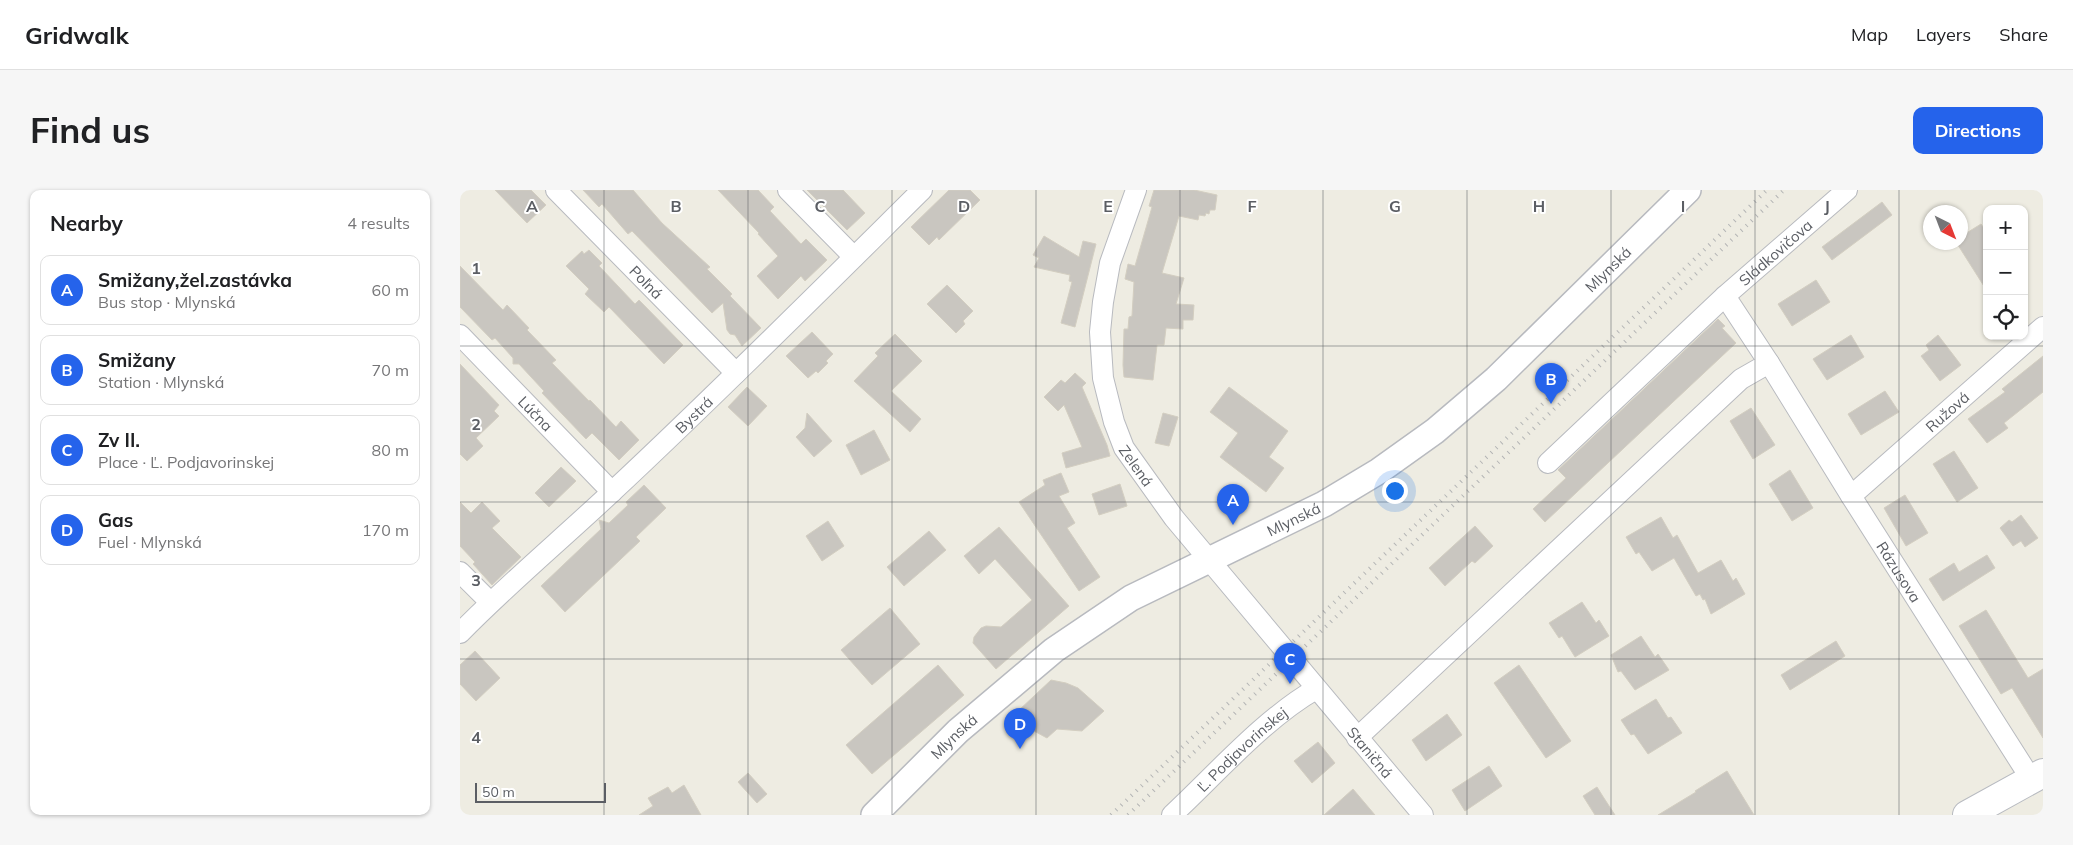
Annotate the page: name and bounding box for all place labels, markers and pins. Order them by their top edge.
pin: B [1535,363,1567,404]
pin: A [1217,484,1249,525]
pin: C [1274,643,1306,684]
pin: D [1004,708,1036,749]

